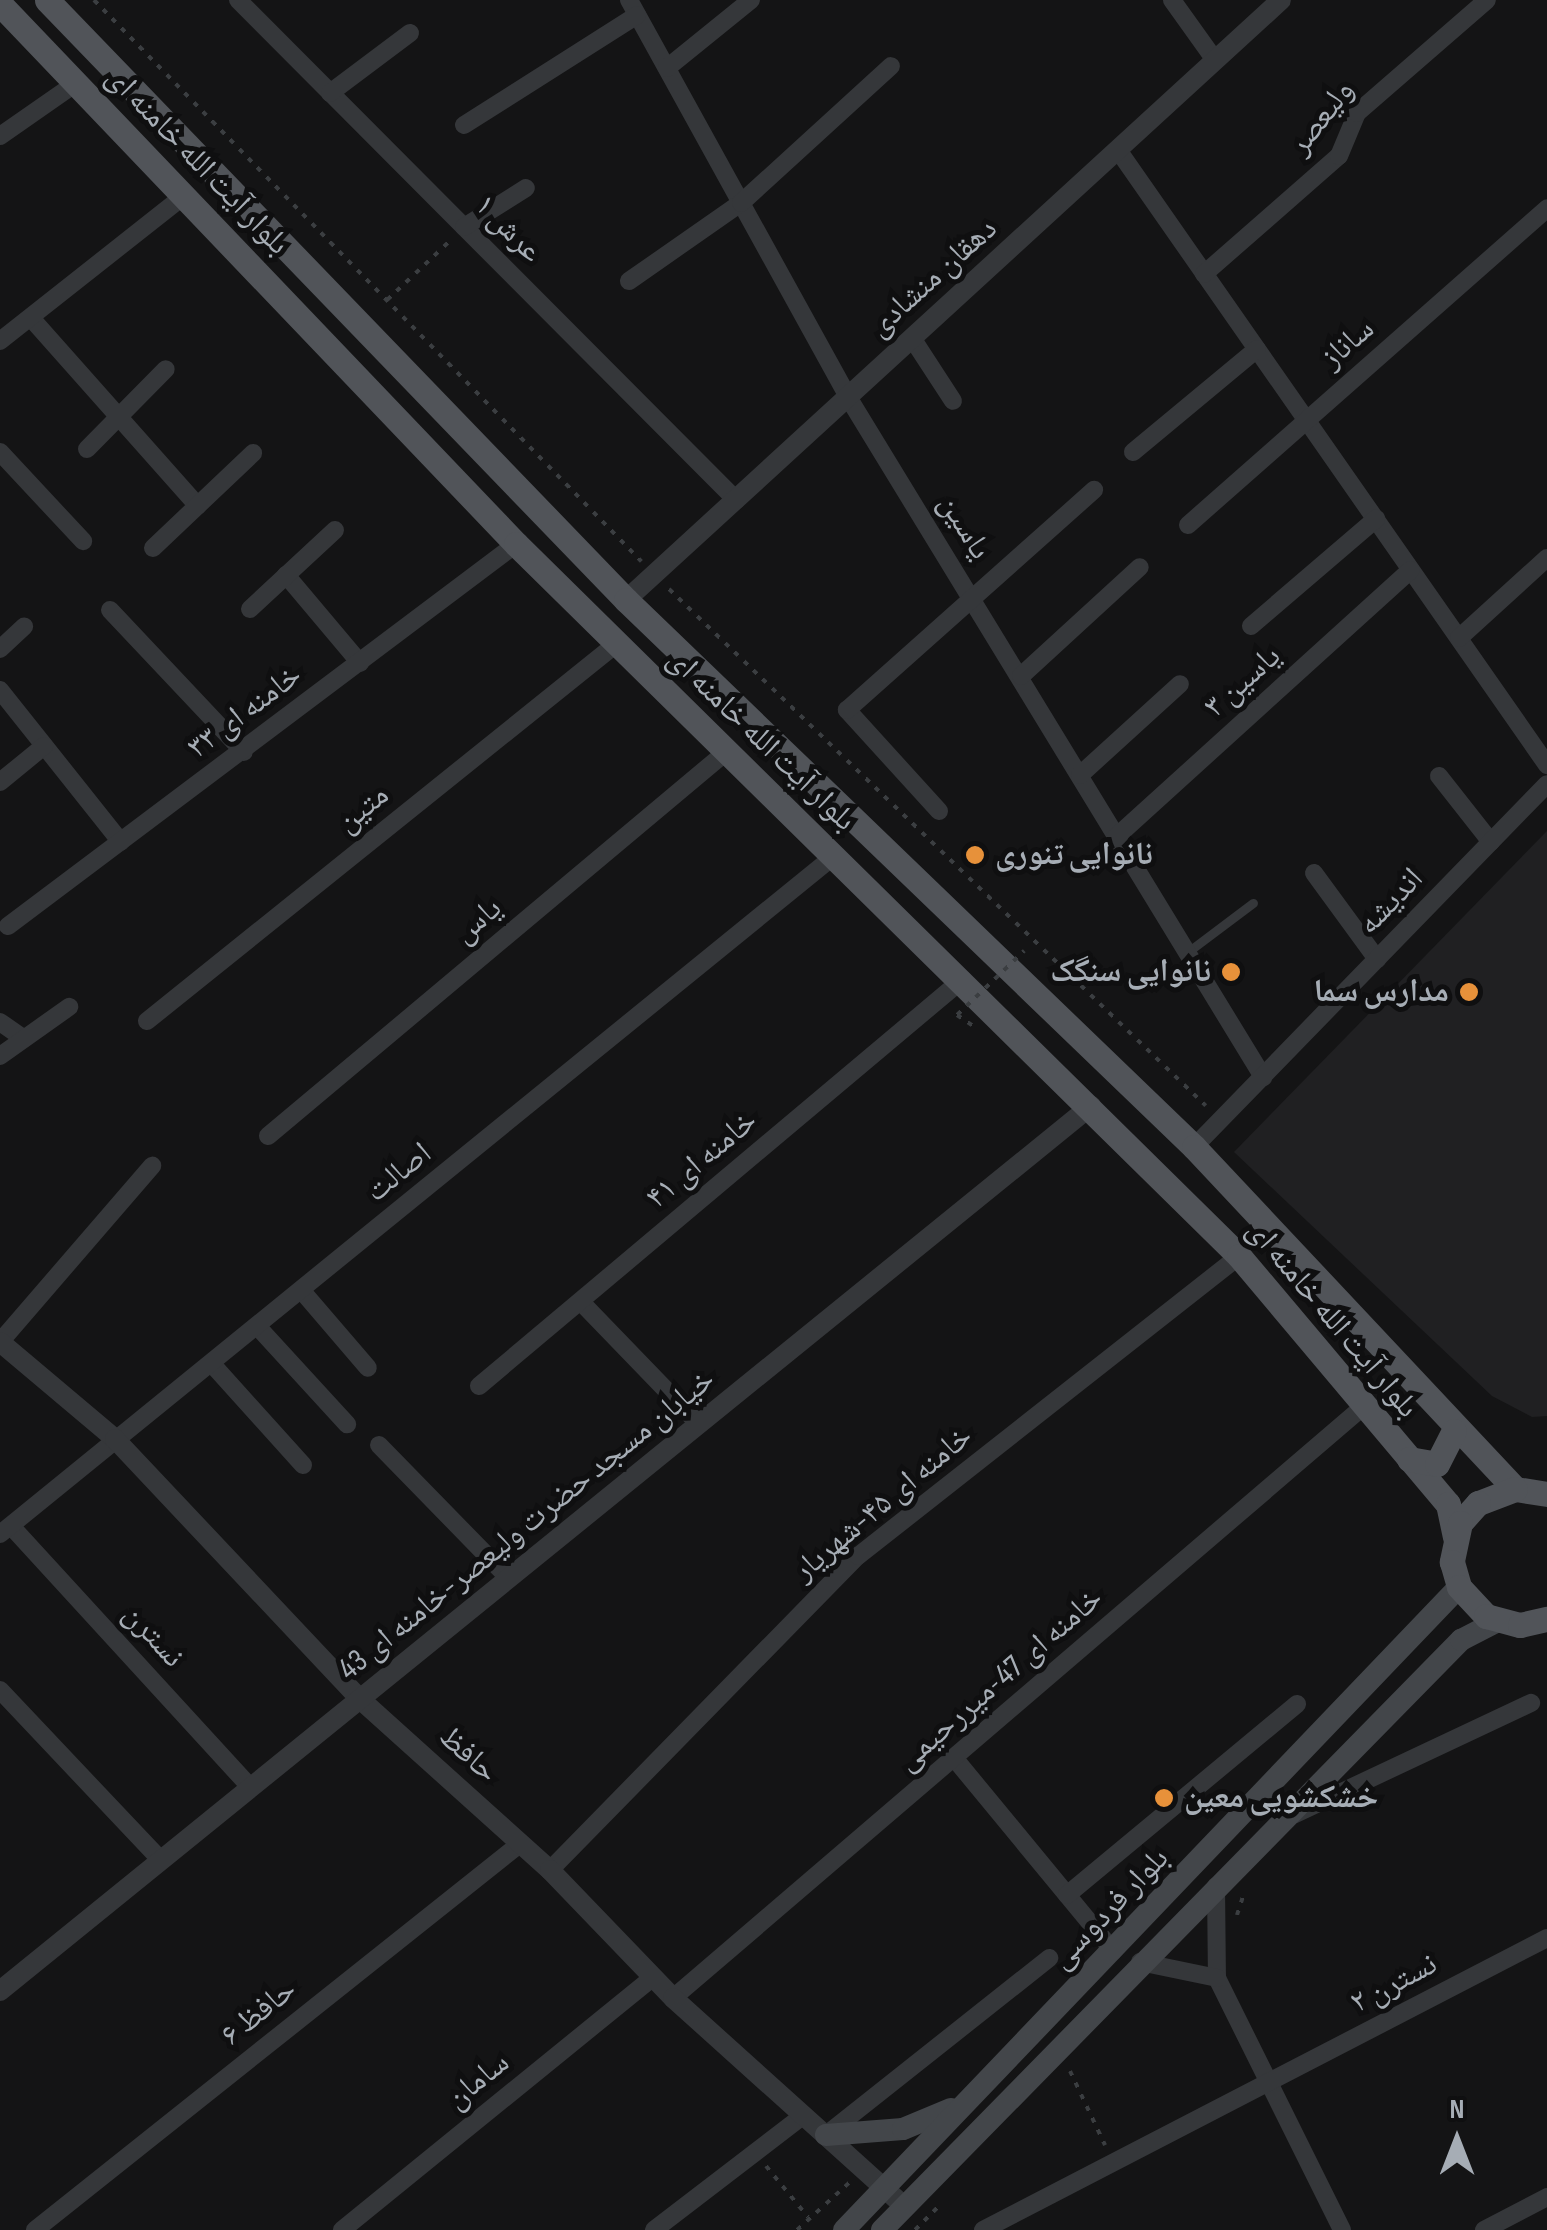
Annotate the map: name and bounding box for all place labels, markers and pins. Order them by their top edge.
place label: نانوایی تنوری [995,836,1153,874]
marker: نانوایی تنوری [964,844,986,866]
place label: نانوایی سنگک [1050,953,1211,991]
marker: نانوایی سنگک [1220,961,1242,983]
place label: مدارس سما [1313,973,1449,1011]
marker: مدارس سما [1458,981,1480,1003]
place label: خشکشویی معین [1184,1779,1378,1817]
marker: خشکشویی معین [1153,1787,1175,1809]

